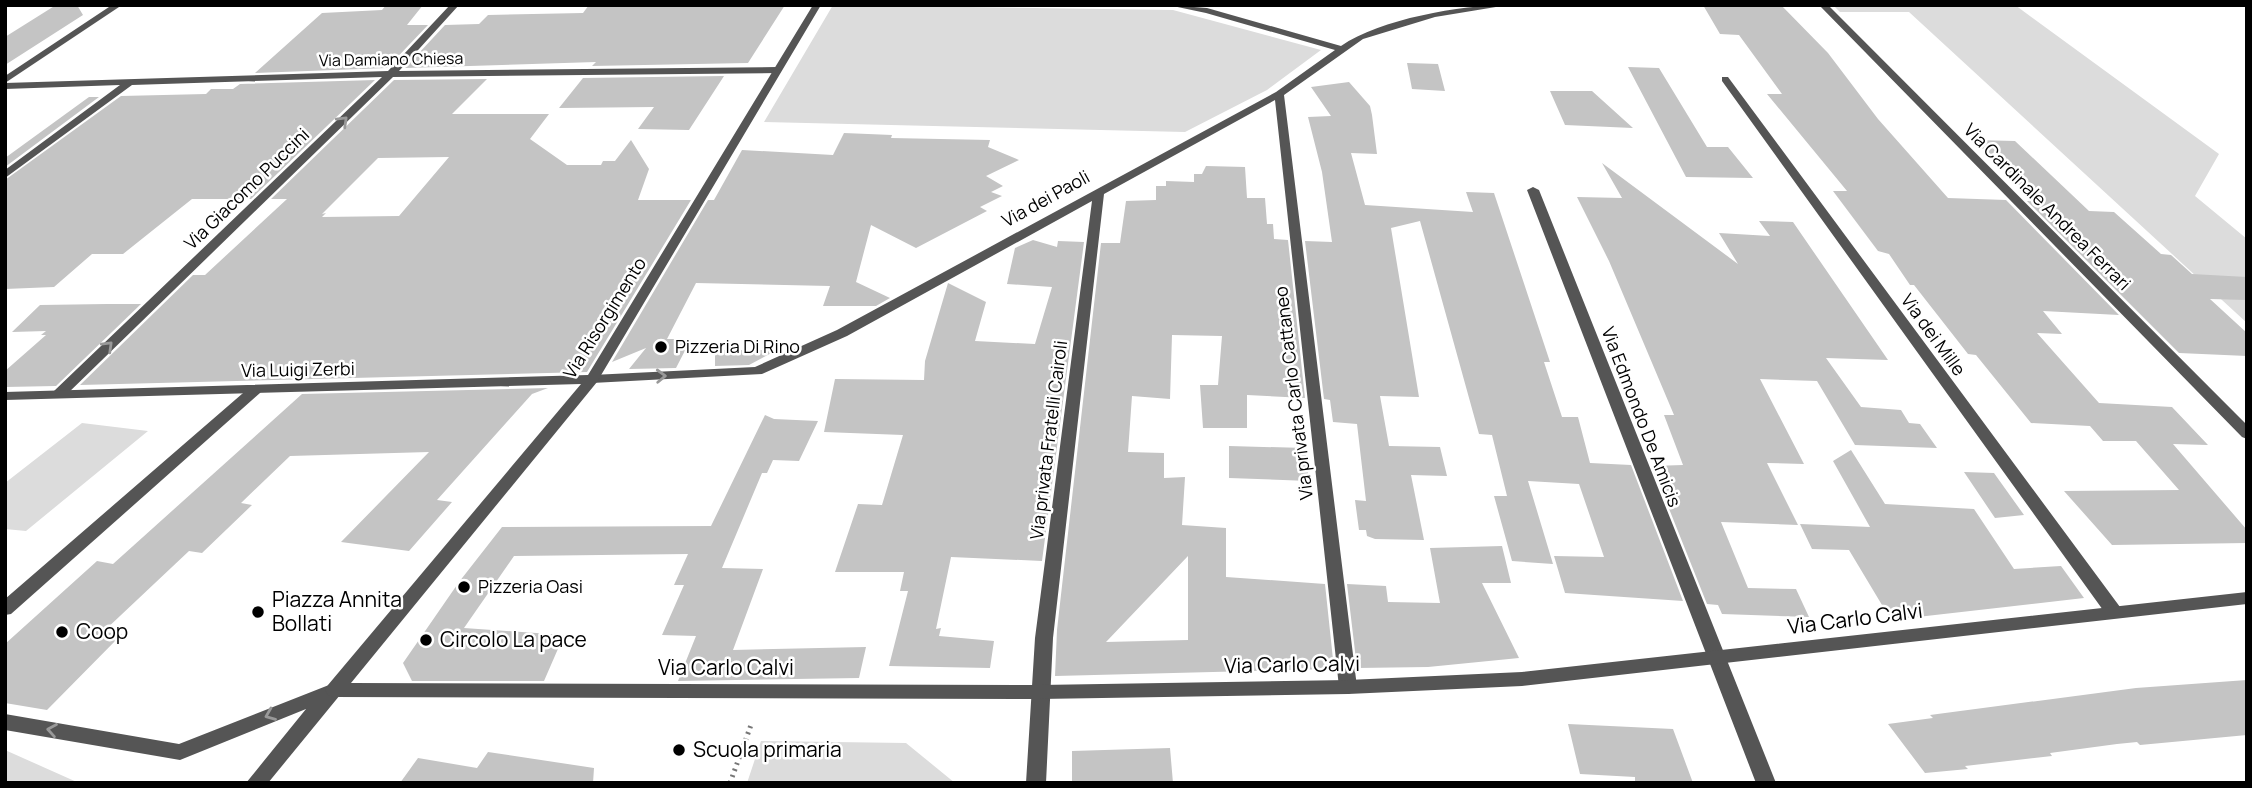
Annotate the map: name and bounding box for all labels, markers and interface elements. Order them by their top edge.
street label: Via Damiano Chiesa [319,47,463,71]
one-way arrow [335,117,348,130]
street label: Via Cardinale Andrea Ferrari [1959,118,2136,295]
street label: Via Giacomo Puccini [179,122,314,254]
street label: Via dei Paoli [997,164,1094,232]
street label: Via Risorgimento [557,252,651,383]
street label: Via privata Carlo Cattaneo [1268,285,1318,501]
street label: Via dei Mille [1896,289,1972,380]
street label: Via Edmondo De Amicis [1596,323,1687,510]
place label: Pizzeria Di Rino [675,334,800,358]
marker: Pizzeria Di Rino [653,339,669,355]
street label: Via privata Fratelli Cairoli [1024,339,1072,541]
one-way arrow [100,342,113,355]
street label: Via Luigi Zerbi [241,356,355,382]
one-way arrow [655,369,666,384]
place label: Pizzeria Oasi [478,574,583,598]
marker: Pizzeria Oasi [456,579,472,595]
place label: Piazza Annita Bollati [272,585,402,637]
street label: Via Carlo Calvi [1786,596,1924,640]
marker: Piazza Annita Bollati [250,604,266,620]
place label: Coop [76,617,128,645]
marker: Coop [54,624,70,640]
place label: Circolo La pace [440,625,587,653]
marker: Circolo La pace [418,632,434,648]
street label: Via Carlo Calvi [1224,649,1360,679]
street label: Via Carlo Calvi [658,653,794,681]
one-way arrow [265,707,277,721]
one-way arrow [46,723,58,738]
place label: Scuola primaria [693,735,842,763]
marker: Scuola primaria [671,742,687,758]

